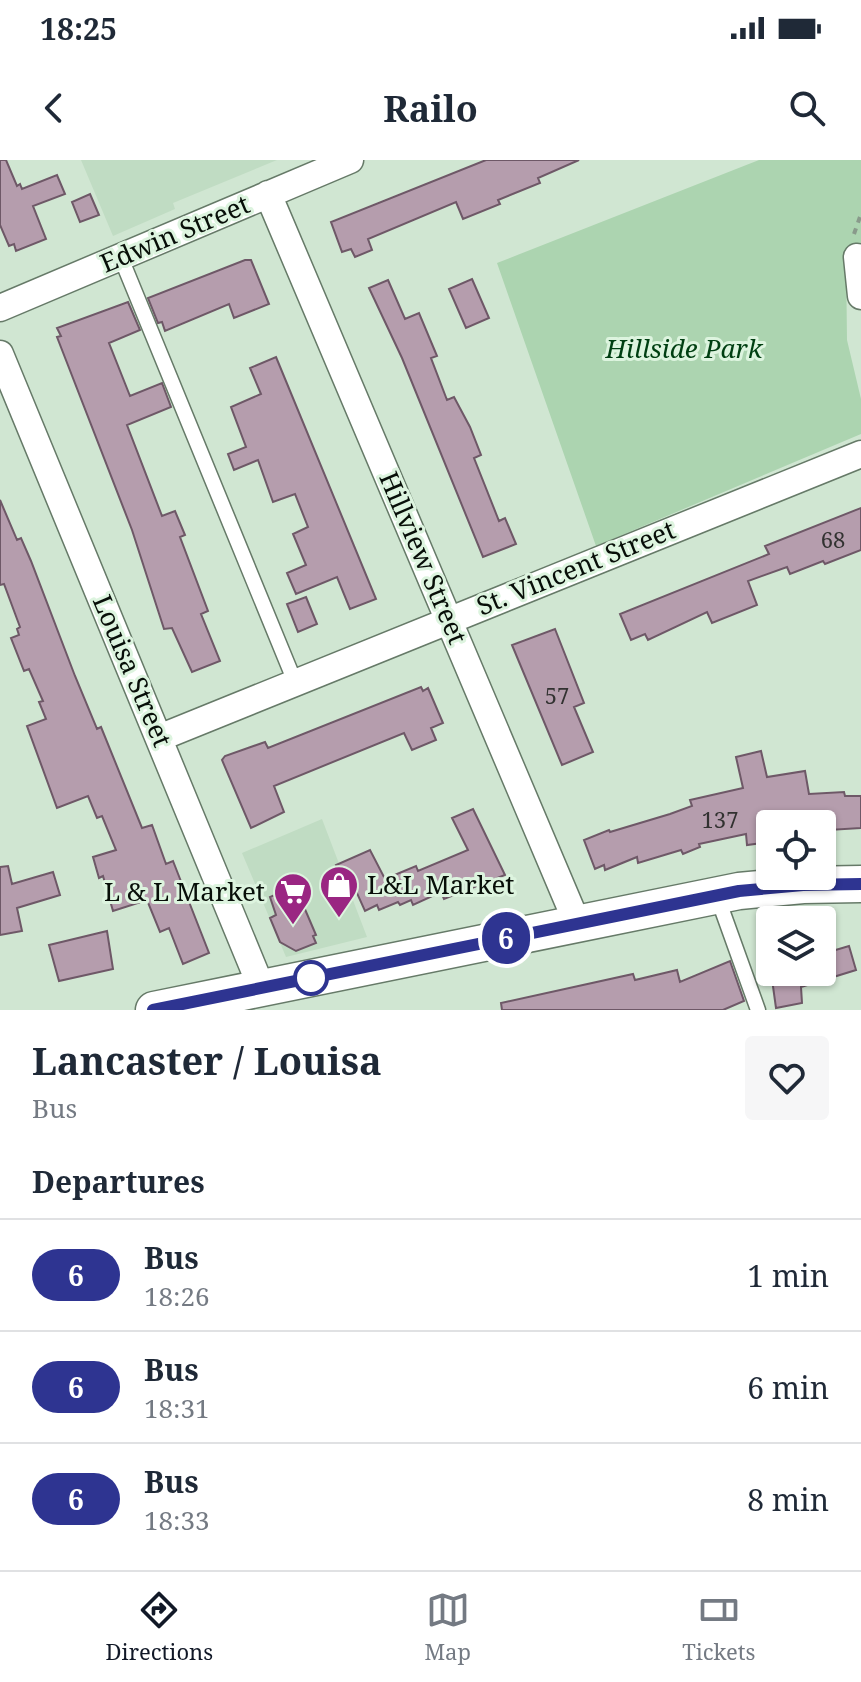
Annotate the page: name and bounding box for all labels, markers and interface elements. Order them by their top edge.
text: 18:25 [40,8,117,49]
text: Railo [383,84,478,133]
icon: back [32,86,76,130]
icon: search [785,86,829,130]
street label: Edwin Street [94,185,255,281]
park label: Hillside Park [604,330,764,366]
street label: Hillview Street [371,466,476,649]
street label: St. Vincent Street [471,511,680,623]
house number: 68 [821,524,845,554]
street label: Louisa Street [85,589,181,752]
house number: 57 [545,680,569,710]
house number: 137 [702,804,738,834]
map controls [756,810,836,986]
button: locate [756,810,836,890]
shop icon: L&L Market [318,864,360,919]
place label: L&L Market [367,866,514,902]
supermarket icon: L & L Market [272,871,314,926]
place label: L & L Market [104,873,265,909]
button: layers [756,906,836,986]
line badge: 6 [480,912,532,964]
text: 6 [498,919,514,957]
unlabelled marker [294,961,328,995]
text: Lancaster / Louisa [32,1034,382,1086]
button: heart [745,1036,829,1120]
text: Bus [32,1090,77,1126]
text: Departures [32,1161,205,1202]
text: Bus [144,1237,199,1278]
text: 1 min [747,1255,829,1296]
text: 6 [68,1256,84,1294]
text: 18:26 [144,1278,210,1314]
text: Bus [144,1349,199,1390]
text: 6 min [747,1367,829,1408]
text: 6 [68,1368,84,1406]
text: 18:31 [144,1390,210,1426]
text: Bus [144,1461,199,1502]
text: 8 min [747,1479,829,1520]
text: 6 [68,1480,84,1518]
text: 18:33 [144,1502,210,1538]
tab: Directions [106,1588,213,1666]
tab: Map [424,1588,471,1666]
tab: Tickets [682,1588,755,1666]

